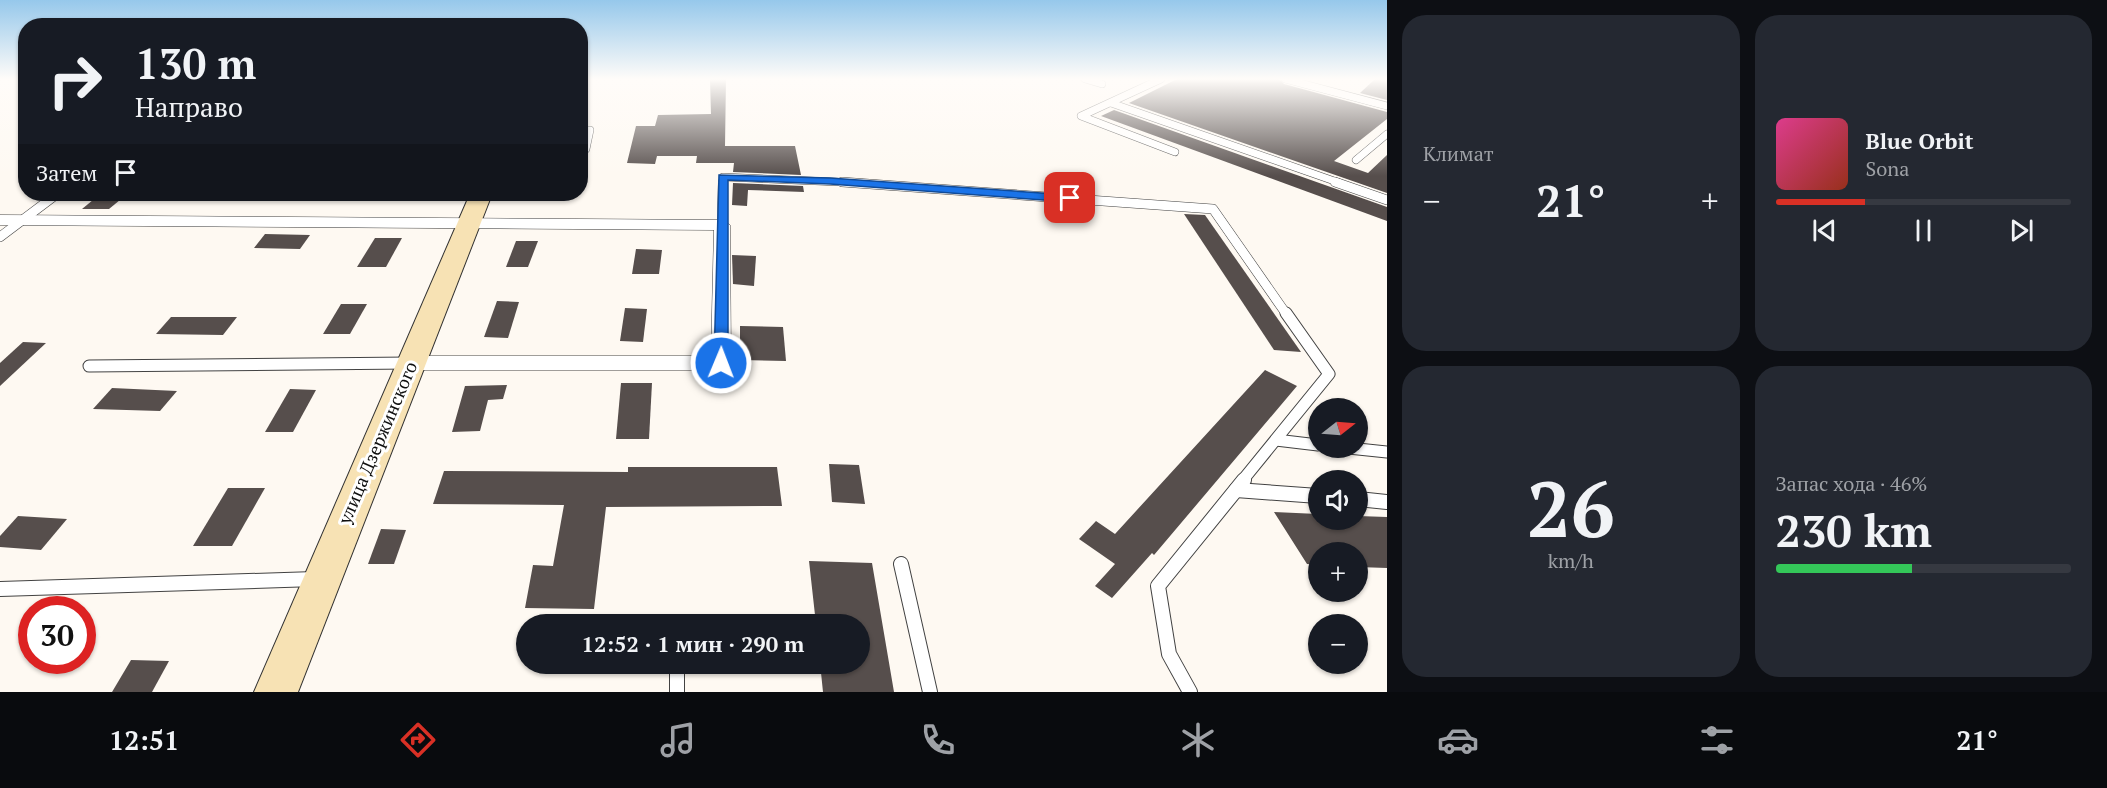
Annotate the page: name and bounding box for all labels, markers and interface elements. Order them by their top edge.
text: 130 m [135,35,256,91]
icon: right [36,42,114,120]
text: Направо [135,89,243,125]
text: Blue Orbit [1866,126,1974,155]
text: Климат [1423,140,1494,167]
text: Sona [1866,155,1909,182]
icon: arrive [109,156,142,189]
text: Затем [36,158,97,187]
text: 21° [1536,170,1605,230]
pin [1044,172,1095,223]
text: − [1423,179,1441,222]
text: + [1701,179,1719,222]
icon: arrive [1053,181,1086,214]
icon: previous [1808,214,1841,247]
icon: pause [1907,214,1940,247]
icon: next [2005,214,2038,247]
position arrow [689,331,753,395]
street label: улица Дзержинского [332,358,422,528]
north arrow [1308,398,1368,458]
map controls [1308,398,1368,674]
text: 26 [1527,456,1615,559]
button: sound [1308,470,1368,530]
text: Запас хода · 46% [1776,470,1927,497]
text: 230 km [1776,500,1932,560]
button: + [1308,542,1368,602]
text: km/h [1548,547,1594,574]
speed limit sign: 30 [18,596,96,674]
button: − [1308,614,1368,674]
text: 12:52 · 1 мин · 290 m [582,629,804,658]
icon: directions [397,719,439,761]
icon: music [657,719,699,761]
icon: phone [917,719,959,761]
icon: climate [1177,719,1219,761]
icon: car [1437,719,1479,761]
icon: filters [1696,719,1738,761]
text: 12:51 [109,722,179,758]
text: 21° [1956,722,1998,758]

